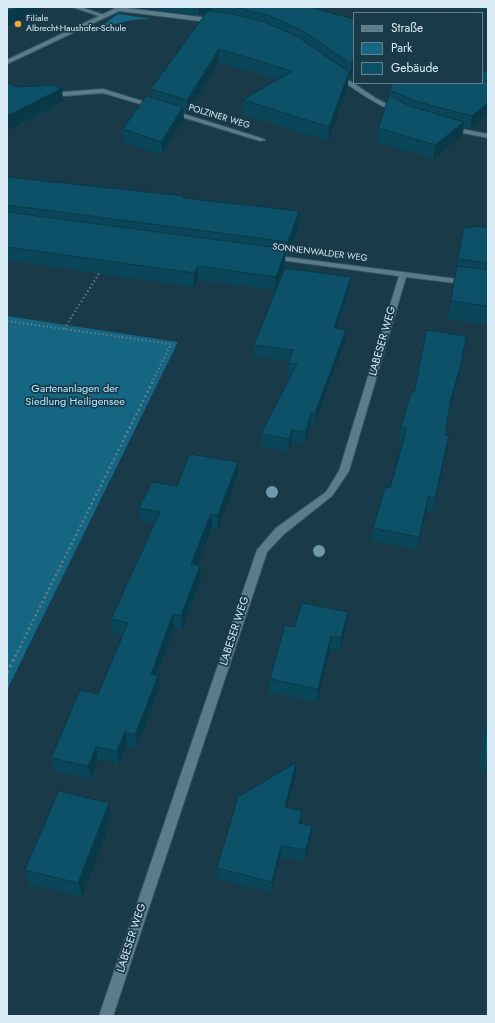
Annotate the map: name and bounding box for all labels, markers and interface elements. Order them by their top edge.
legend [353,12,483,84]
place label: Filiale Albrecht-Haushofer-Schule [26,14,126,35]
marker: Filiale Albrecht-Haushofer-Schule [13,19,23,29]
text: Straße [391,19,423,37]
text: Park [391,39,412,57]
text: Gebäude [391,59,438,77]
street label: POLZINER WEG [187,103,251,131]
street label: SONNENWALDER WEG [272,242,368,264]
street label: LABESER WEG [367,305,399,377]
park label: Gartenanlagen der Siedlung Heiligensee [25,382,125,408]
street label: LABESER WEG [218,595,252,667]
street label: LABESER WEG [115,902,149,974]

